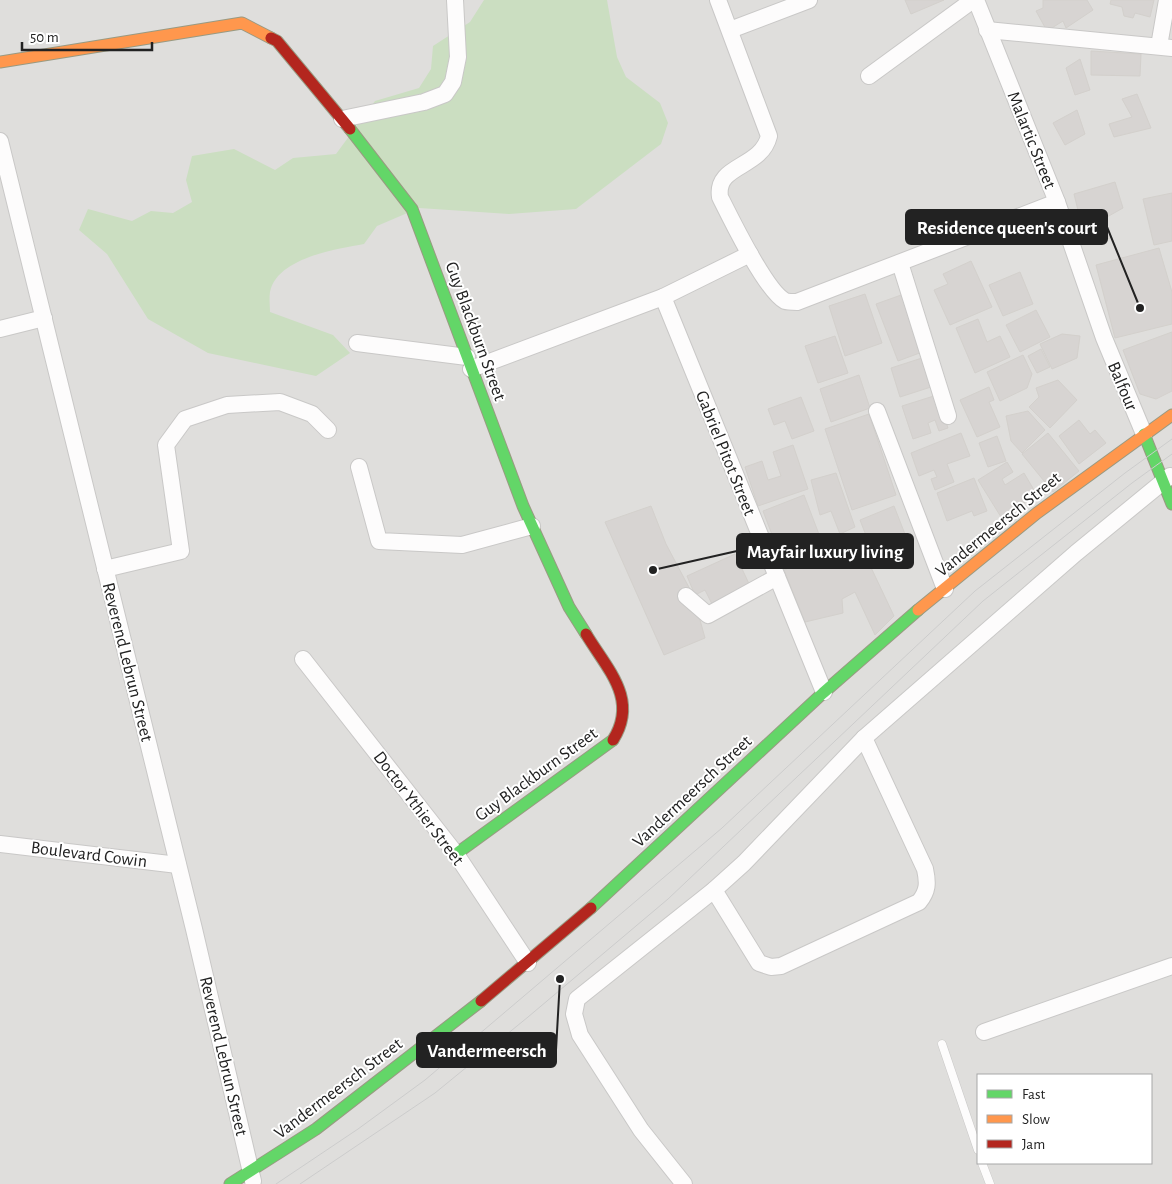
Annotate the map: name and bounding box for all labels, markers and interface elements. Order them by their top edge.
scale bar [22,20,152,52]
text: 50 m [30,30,59,45]
street label: Malartic Street [1003,89,1059,192]
callout: Residence queen's court [906,210,1107,244]
text: Residence queen's court [917,219,1098,238]
street label: Guy Blackburn Street [442,260,509,403]
street label: Balfour [1104,359,1140,414]
street label: Gabriel Pitot Street [692,388,758,519]
street label: Vandermeersch Street [933,469,1065,581]
callout: Mayfair luxury living [737,534,913,568]
text: Mayfair luxury living [747,543,904,562]
street label: Reverend Lebrun Street [99,581,156,744]
street label: Guy Blackburn Street [472,724,601,825]
street label: Vandermeersch Street [630,732,756,851]
street label: Doctor Ythier Street [370,748,467,869]
street label: Boulevard Cowin [30,839,148,871]
street label: Reverend Lebrun Street [196,975,250,1138]
callout: Vandermeersch [417,1033,556,1067]
street label: Vandermeersch Street [271,1035,406,1143]
text: Vandermeersch [427,1042,547,1061]
legend [977,1074,1152,1164]
text: Fast [1022,1087,1046,1102]
text: Slow [1022,1112,1050,1127]
text: Jam [1022,1137,1045,1152]

